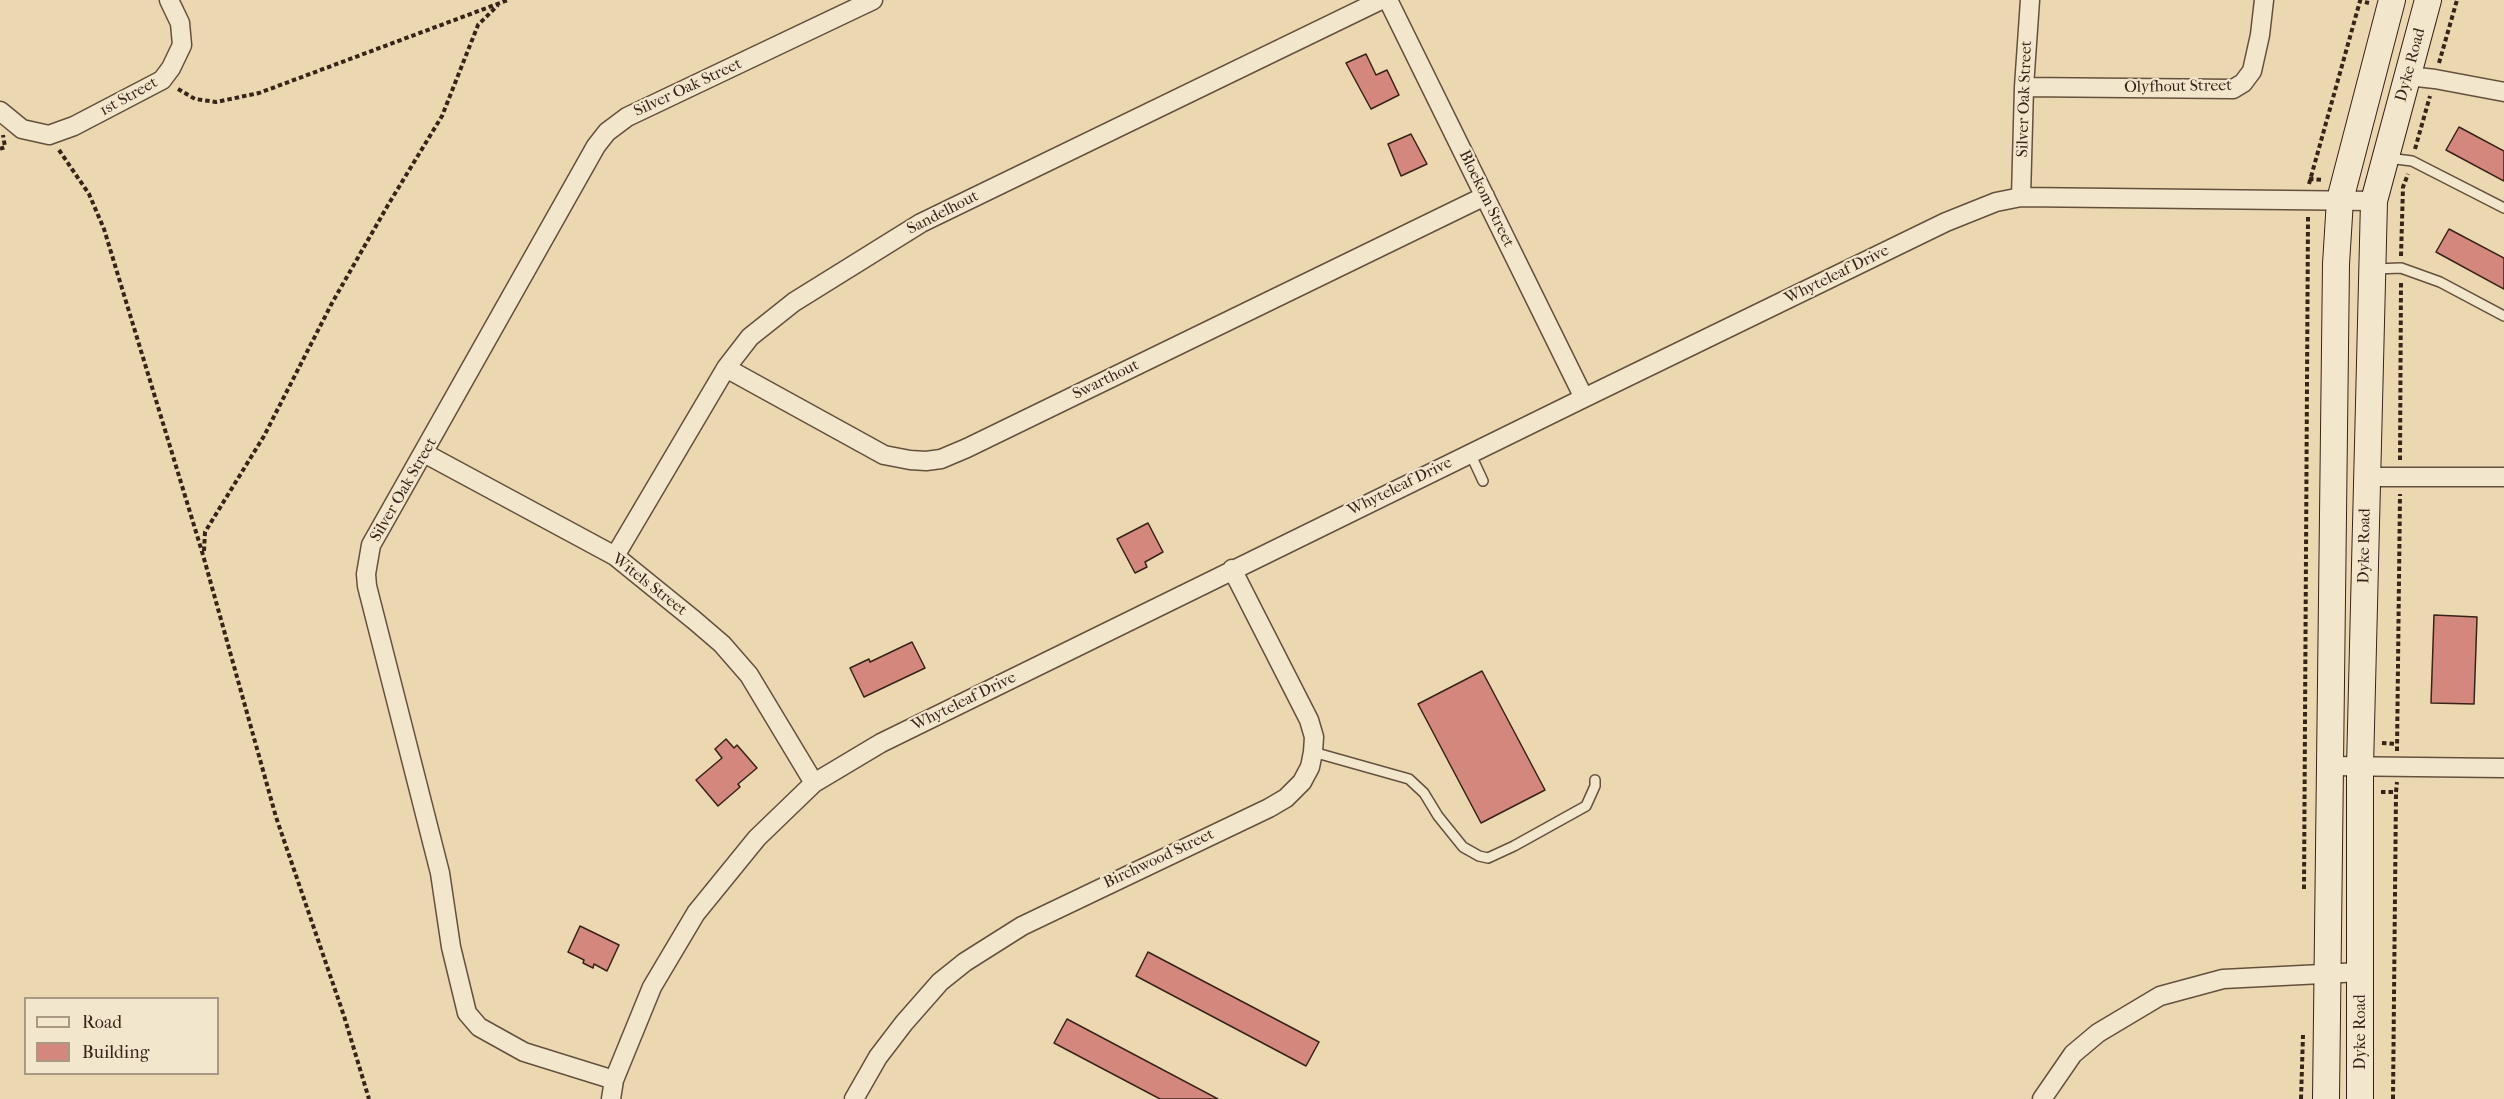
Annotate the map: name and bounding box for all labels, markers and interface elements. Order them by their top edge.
street label: Dyke Road [2392,26,2430,104]
street label: Silver Oak Street [2013,40,2037,158]
street label: Silver Oak Street [631,55,745,121]
street label: 1st Street [97,73,161,121]
street label: Olyfhout Street [2124,76,2232,98]
street label: Bloekom Street [1454,147,1518,251]
street label: Sandelhout [904,187,982,239]
street label: Whyteleaf Drive [1782,241,1892,309]
street label: Swarthout [1070,356,1142,404]
street label: Silver Oak Street [366,435,442,545]
street label: Whyteleaf Drive [1345,453,1455,521]
street label: Dyke Road [2355,508,2375,584]
street label: Witels Street [608,550,690,620]
street label: Whyteleaf Drive [909,668,1019,736]
street label: Birchwood Street [1101,825,1217,893]
street label: Dyke Road [2351,994,2371,1070]
legend [24,997,219,1075]
text: Road [82,1012,122,1033]
text: Building [82,1042,149,1063]

